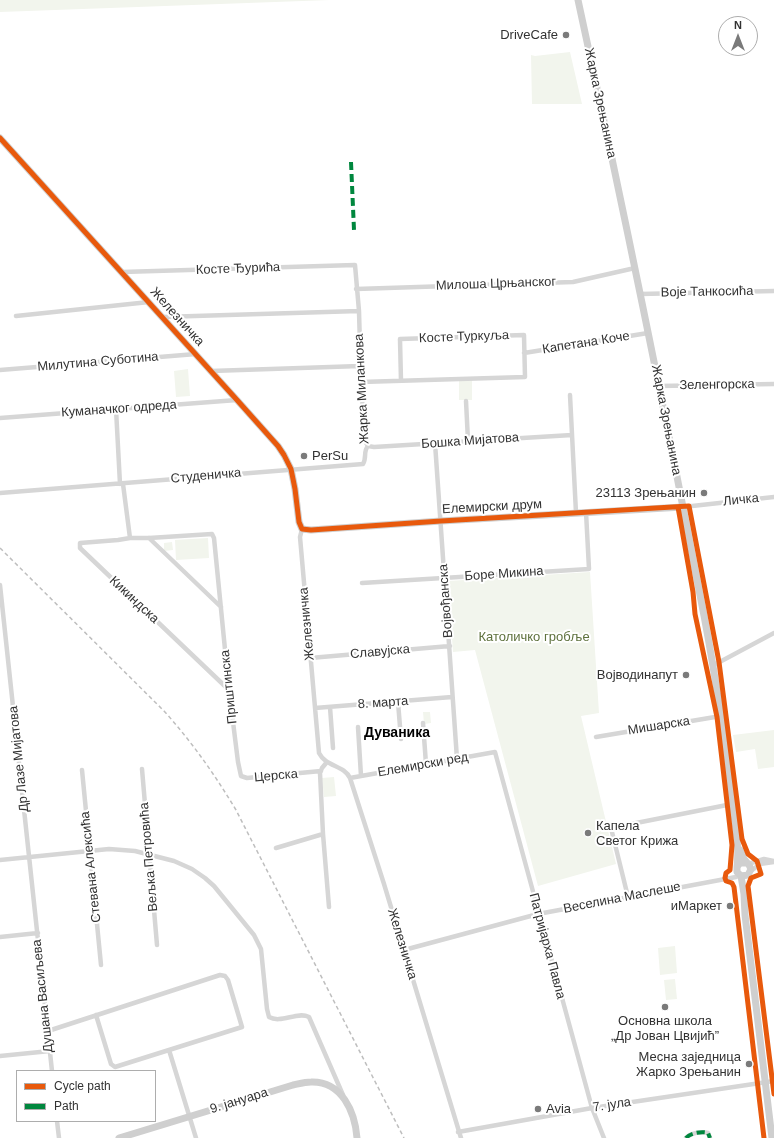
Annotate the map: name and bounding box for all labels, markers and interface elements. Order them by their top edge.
north arrow [718,16,758,56]
text: N [734,19,742,31]
place label: DriveCafe [500,27,558,43]
marker: DriveCafe [561,30,571,40]
street label: Жарка Зрењанина [581,46,619,160]
street label: Косте Ђурића [196,260,280,278]
street label: Милоша Црњанског [436,274,556,294]
street label: Воје Танкосића [661,283,753,301]
street label: Железничка [147,284,207,350]
street label: Косте Туркуља [419,328,509,346]
street label: Капетана Коче [541,328,631,358]
street label: Жарка Миланкова [351,333,373,445]
street label: Милутина Суботина [37,349,159,375]
street label: Жарка Зрењанина [648,363,684,477]
street label: Зеленгорска [679,377,755,393]
street label: Куманачког одреда [61,397,177,421]
street label: Бошка Мијатова [421,430,519,452]
place label: PerSu [312,448,348,464]
marker: PerSu [299,451,309,461]
street label: Студеничка [170,465,242,487]
place label: 23113 Зрењанин [595,485,696,501]
marker: 23113 Зрењанин [699,488,709,498]
street label: Личка [722,490,760,510]
street label: Елемирски друм [442,497,542,517]
street label: Војвођанска [436,563,456,639]
street label: Боре Микина [464,563,544,585]
street label: Кикиндска [106,573,162,627]
street label: Железничка [296,587,318,661]
park label: Католичко гробље [478,629,590,645]
street label: Славујска [349,642,411,662]
street label: Приштинска [217,649,241,725]
place label: Војводинапут [597,667,678,683]
marker: Војводинапут [681,670,691,680]
street label: 8. марта [357,693,409,713]
street label: Др Лазе Мијатова [6,705,32,813]
street label: Мишарска [627,713,691,739]
district label: Дуваника [364,725,430,741]
street label: Елемирски ред [376,749,470,781]
street label: Церска [254,766,298,786]
street label: Вељка Петровића [136,802,162,912]
street label: Стевана Алексића [77,811,105,923]
place label: Капела Светог Крижа [596,818,678,849]
marker: Капела Светог Крижа [583,828,593,838]
street label: Веселина Маслеше [562,879,682,917]
street label: Патријарха Павла [525,891,569,1001]
place label: иМаркет [671,898,722,914]
marker: иМаркет [725,901,735,911]
street label: Железничка [384,907,420,981]
street label: Душана Васиљева [29,939,57,1053]
marker: Основна школа „Др Јован Цвијић” [660,1002,670,1012]
place label: Основна школа „Др Јован Цвијић” [611,1013,719,1044]
place label: Месна заједница Жарко Зрењанин [636,1049,741,1080]
marker: Месна заједница Жарко Зрењанин [744,1059,754,1069]
legend [16,1070,156,1122]
text: Cycle path [54,1079,111,1093]
street label: 9. јануара [208,1085,270,1117]
street label: 7. јула [592,1094,632,1116]
text: Path [54,1099,79,1113]
place label: Avia [546,1101,571,1117]
marker: Avia [533,1104,543,1114]

